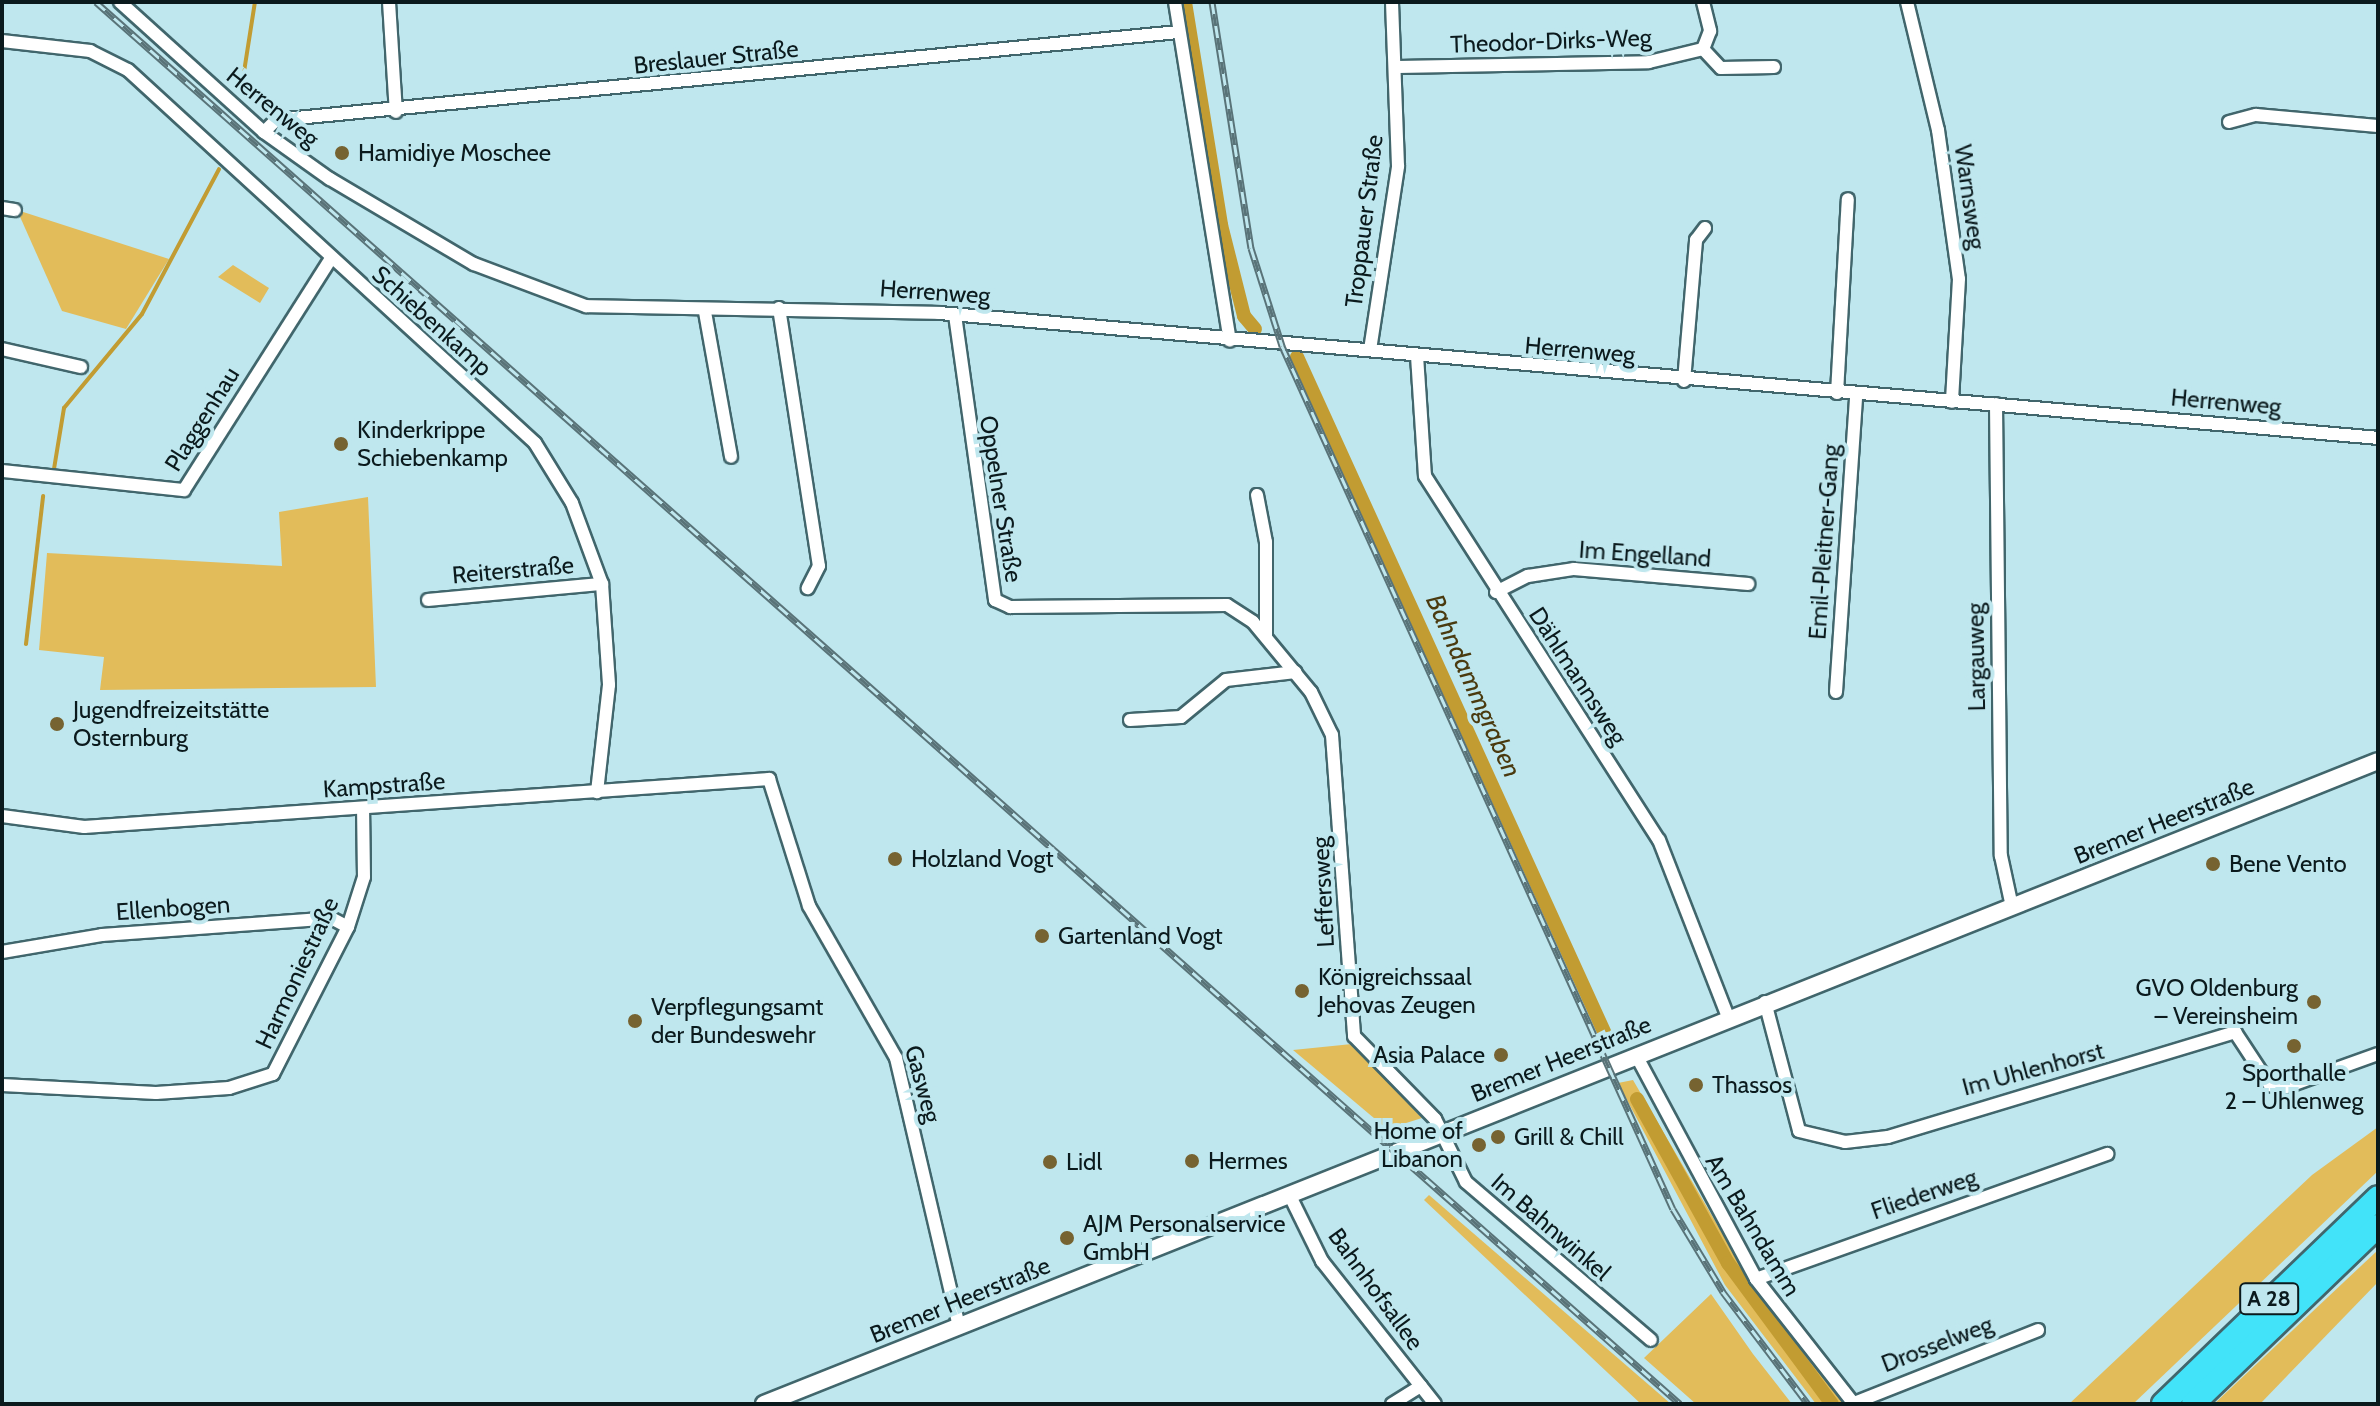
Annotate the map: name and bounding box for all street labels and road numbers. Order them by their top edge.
street label: Theodor-Dirks-Weg [1450,23,1652,59]
street label: Breslauer Straße [632,34,800,80]
street label: Herrenweg [221,61,325,153]
street label: Troppauer Straße [1339,133,1389,309]
street label: Warnsweg [1948,143,1992,251]
street label: Schiebenkamp [366,260,498,382]
street label: Herrenweg [879,274,991,310]
street label: Herrenweg [1524,331,1636,369]
street label: Plaggenhau [159,362,245,476]
street label: Herrenweg [2170,383,2282,421]
street label: Oppelner Straße [974,414,1028,584]
street label: Emil-Pleitner-Gang [1803,443,1845,641]
street label: Im Engelland [1578,535,1712,573]
street label: Reiterstraße [451,550,575,590]
street label: Dählmannsweg [1523,602,1633,750]
street label: Largauweg [1961,602,1991,712]
street label: Kampstraße [322,766,446,804]
street label: Bremer Heerstraße [2070,772,2258,870]
street label: Leffersweg [1306,836,1340,948]
street label: Ellenbogen [115,890,231,926]
street label: Harmoniestraße [249,893,345,1053]
street label: Bremer Heerstraße [1467,1010,1655,1108]
street label: Im Uhlenhorst [1959,1036,2107,1102]
street label: Gasweg [899,1042,947,1126]
street label: Am Bahndamm [1699,1149,1807,1301]
street label: Fliederweg [1867,1162,1981,1226]
street label: Im Bahnwinkel [1486,1167,1616,1287]
street label: Bahnhofsallee [1322,1222,1430,1356]
street label: Bremer Heerstraße [866,1251,1054,1349]
road number: A 28 [2239,1281,2299,1317]
street label: Drosselweg [1877,1310,1997,1378]

